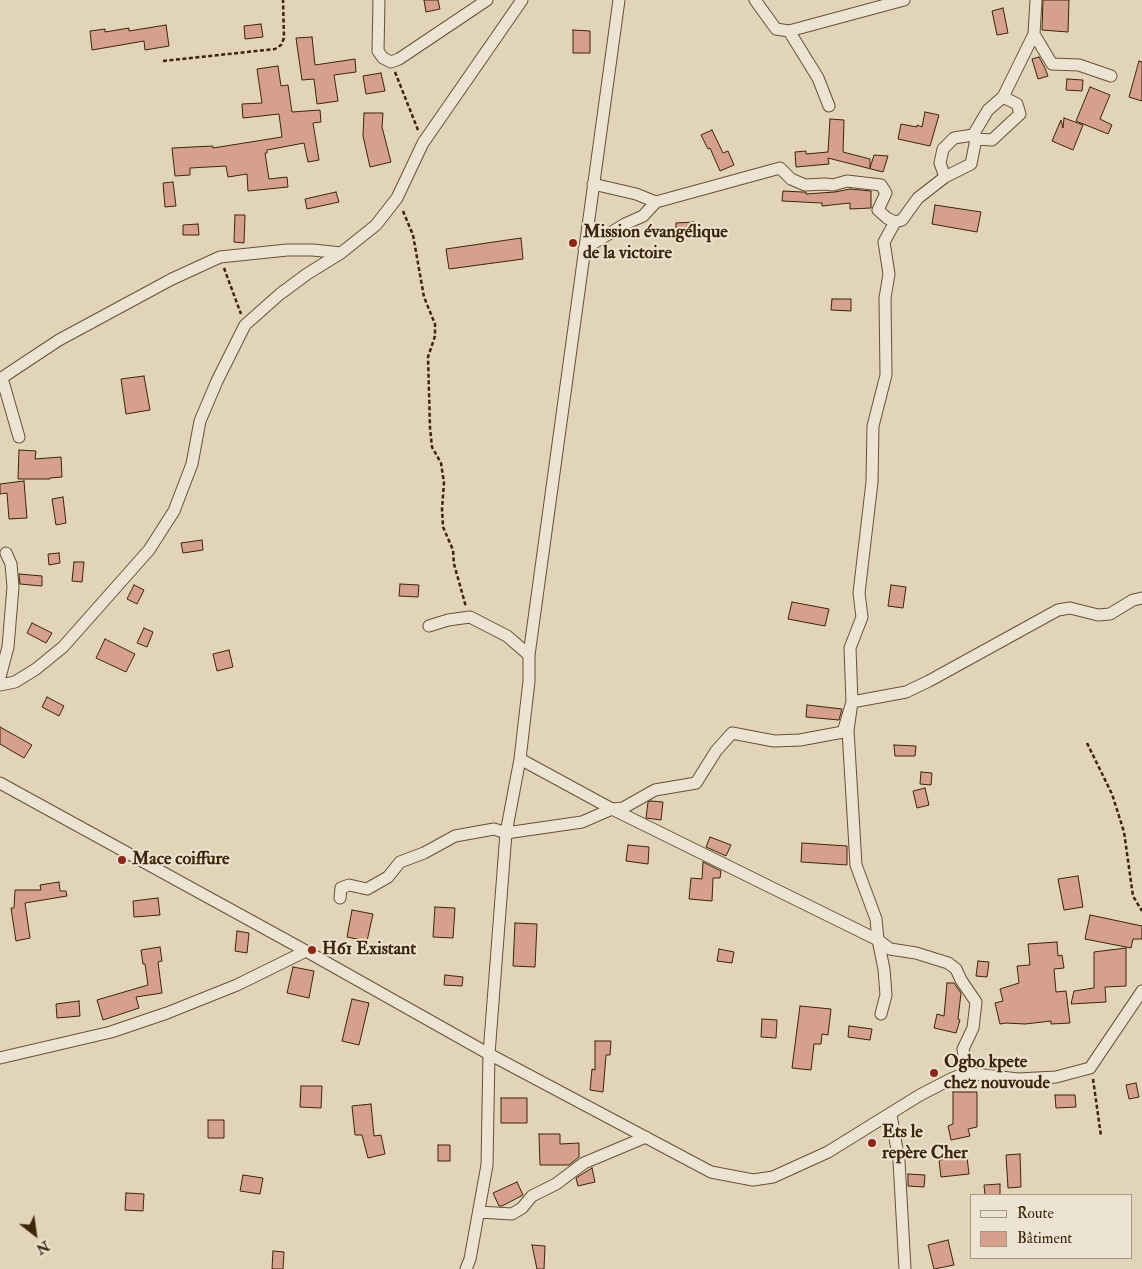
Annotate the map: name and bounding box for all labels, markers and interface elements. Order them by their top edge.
place label: Mission évangélique de la victoire [583,222,728,264]
marker: Mission évangélique de la victoire [567,237,579,249]
place label: Mace coiffure [132,849,230,871]
marker: Mace coiffure [116,854,128,866]
place label: H61 Existant [322,939,416,961]
marker: H61 Existant [306,944,318,956]
place label: Ogbo kpete chez nouvoude [944,1052,1050,1094]
marker: Ogbo kpete chez nouvoude [928,1067,940,1079]
place label: Ets le repère Cher [882,1122,968,1164]
marker: Ets le repère Cher [866,1137,878,1149]
legend [970,1194,1132,1259]
text: Route [1017,1204,1054,1223]
north arrow [10,1209,60,1259]
text: Bâtiment [1017,1229,1072,1248]
text: N [33,1237,52,1258]

